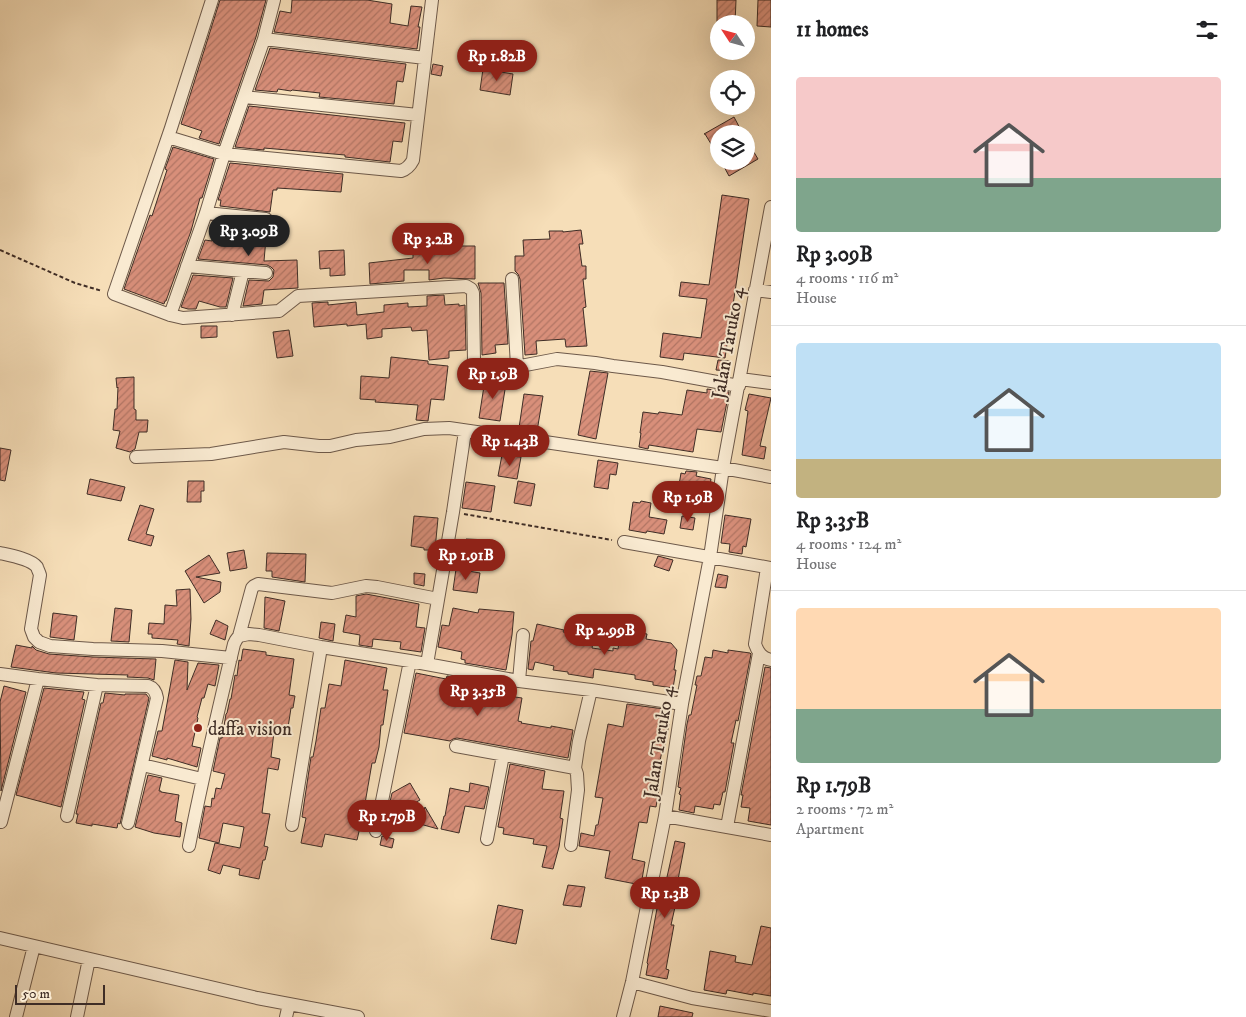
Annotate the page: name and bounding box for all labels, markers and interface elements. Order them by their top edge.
north arrow [710,15,755,60]
map controls [710,15,755,170]
icon: filters [1193,16,1221,44]
text: 11 homes [796,17,869,43]
pin: Rp 1.82B [445,39,549,82]
text: Rp 1.82B [468,46,526,66]
button: locate [710,70,755,115]
icon: home [964,110,1054,200]
button: layers [710,125,755,170]
pin: Rp 3.09B [197,214,301,257]
text: Rp 3.09B [220,221,278,241]
pin: Rp 3.2B [382,222,474,265]
text: Rp 3.2B [403,229,453,249]
text: Rp 3.09B [796,242,873,268]
text: 4 rooms · 116 m² [796,268,898,288]
street label: Jalan Taruko 4 [707,284,750,403]
text: House [796,288,837,308]
pin: Rp 1.9B [447,358,539,400]
text: Rp 1.9B [468,364,518,384]
icon: home [964,375,1054,465]
pin: Rp 1.43B [458,424,562,467]
text: Rp 1.43B [481,431,539,451]
pin: Rp 1.9B [642,480,734,523]
text: Rp 1.9B [663,487,713,507]
text: Rp 3.35B [796,508,869,534]
text: 4 rooms · 124 m² [796,534,901,554]
pin: Rp 1.91B [414,538,518,581]
text: Rp 1.91B [438,545,494,565]
text: House [796,554,837,574]
pin: Rp 2.99B [553,614,657,656]
text: Rp 2.99B [575,620,635,640]
icon: home [964,640,1054,730]
pin: Rp 3.35B [426,674,530,717]
text: Rp 3.35B [450,681,506,701]
street label: Jalan Taruko 4 [639,683,680,802]
place label: daffa vision [208,718,292,741]
marker: daffa vision [192,722,204,734]
text: Rp 1.79B [796,773,871,799]
text: 2 rooms · 72 m² [796,799,893,819]
pin: Rp 1.79B [335,800,439,842]
text: Rp 1.79B [358,806,416,826]
text: Apartment [796,819,864,839]
pin: Rp 1.3B [619,876,711,919]
text: Rp 1.3B [641,883,689,903]
scale bar [15,982,105,1005]
text: 50 m [22,985,50,1003]

